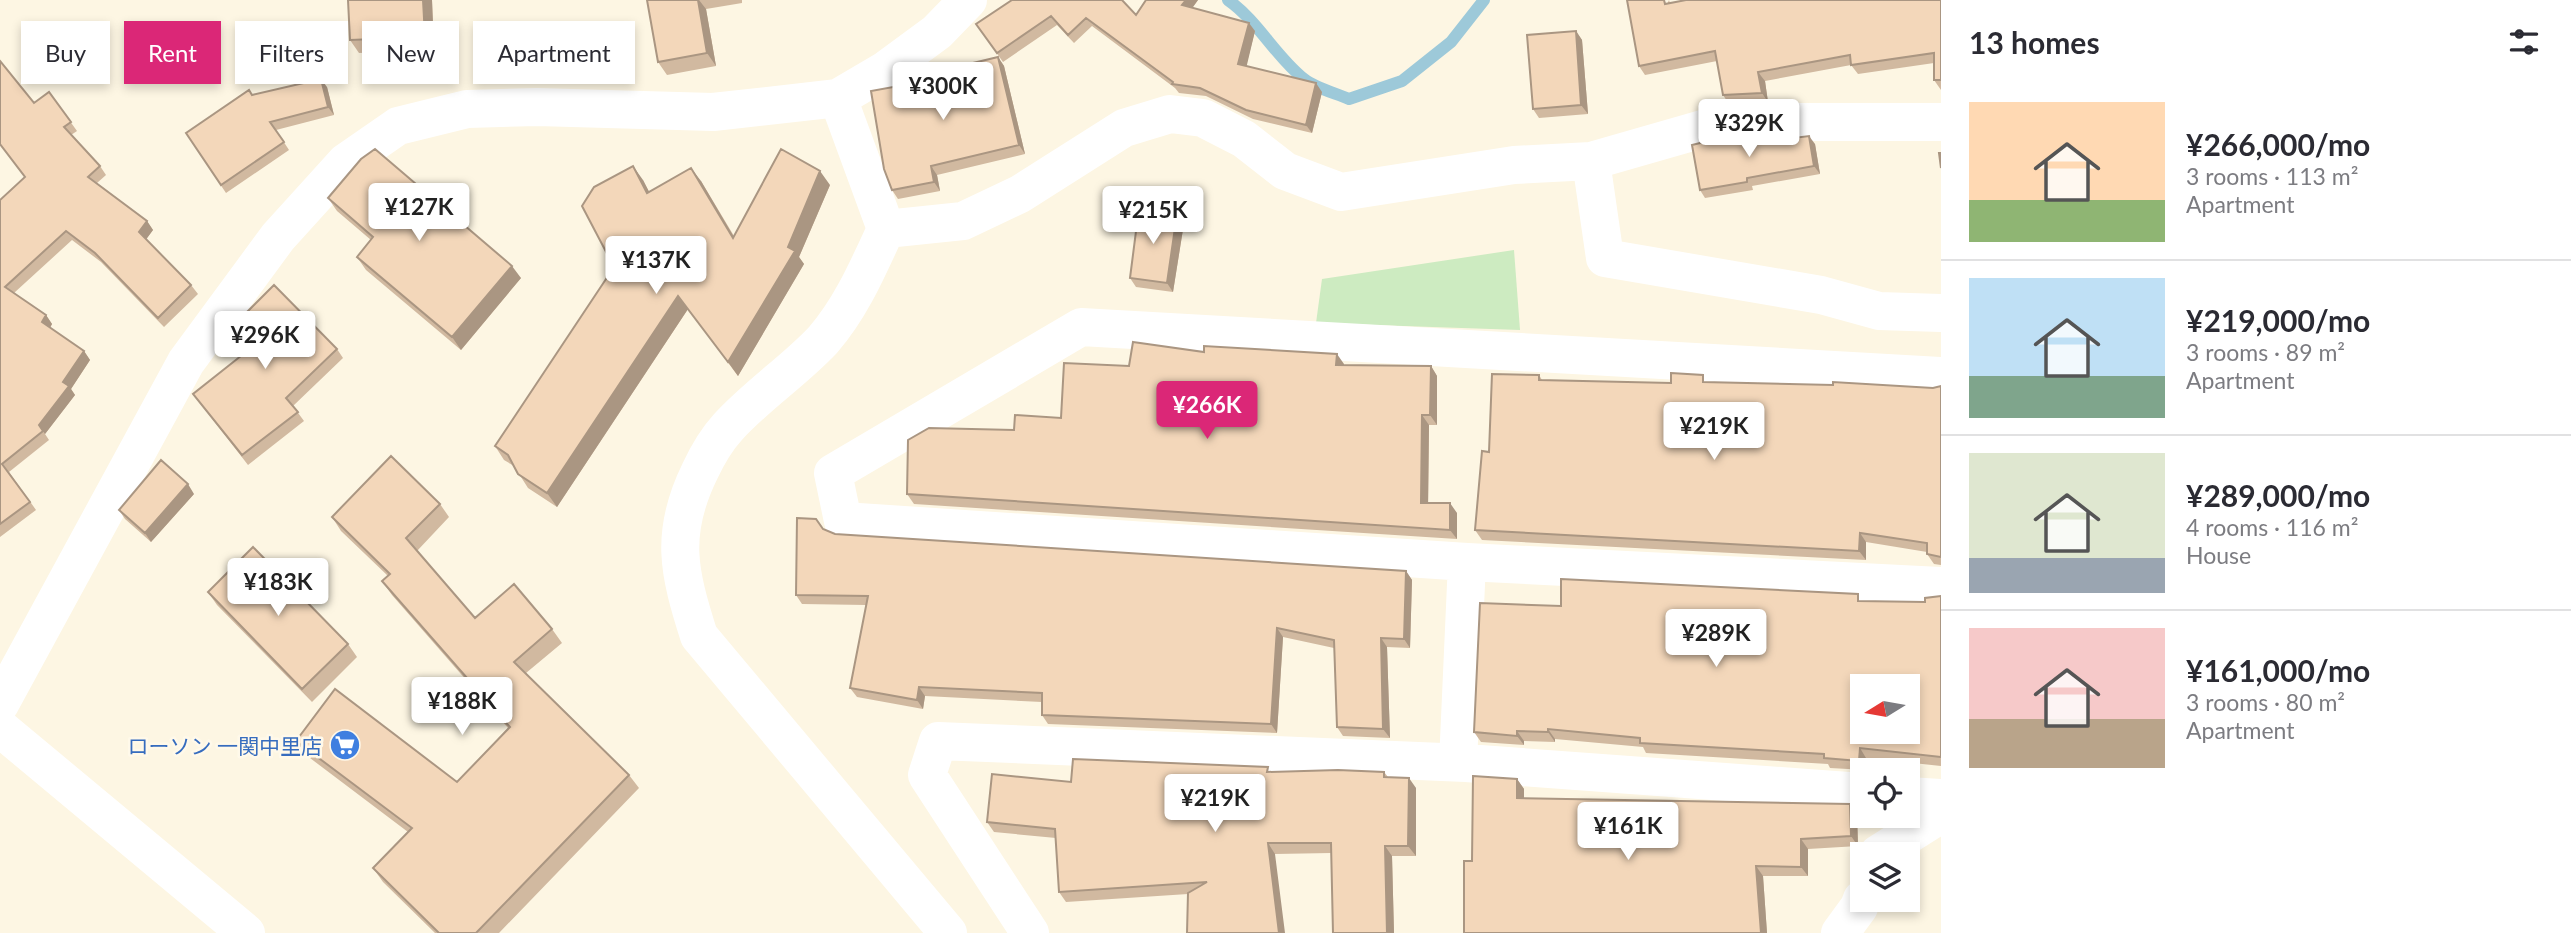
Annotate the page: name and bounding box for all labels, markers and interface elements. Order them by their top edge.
chip: Buy [21,21,110,84]
chip: Rent [124,21,221,84]
chip: Filters [235,21,348,84]
chip: New [362,21,459,84]
chip: Apartment [473,21,635,84]
icon: filters [2505,23,2543,61]
text: 13 homes [1969,24,2100,60]
pin: ¥300K [894,62,992,122]
text: ¥300K [908,71,978,99]
pin: ¥329K [1700,100,1798,159]
text: ¥329K [1714,108,1784,136]
text: ¥266,000/mo [2186,126,2370,162]
icon: home [2025,130,2109,214]
text: 3 rooms · 113 m² [2186,162,2358,190]
pin: ¥127K [370,184,468,243]
pin: ¥215K [1104,187,1202,246]
text: Apartment [2186,190,2294,218]
text: ¥127K [384,192,454,220]
text: ¥215K [1118,195,1188,223]
pin: ¥137K [607,236,705,296]
text: ¥137K [621,245,691,273]
text: ¥219,000/mo [2186,302,2370,338]
icon: home [2025,306,2109,390]
pin: ¥296K [216,312,314,371]
text: ¥296K [230,320,300,348]
text: 3 rooms · 89 m² [2186,338,2345,366]
text: Apartment [2186,366,2294,394]
pin: ¥266K [1158,382,1256,441]
text: ¥266K [1172,390,1242,418]
pin: ¥219K [1665,402,1763,462]
text: ¥219K [1679,411,1749,439]
text: ¥289,000/mo [2186,477,2370,513]
icon: home [2025,481,2109,565]
text: 4 rooms · 116 m² [2186,513,2358,541]
text: House [2186,541,2251,569]
pin: ¥183K [229,558,327,618]
text: ¥183K [243,567,313,595]
pin: ¥289K [1667,610,1765,669]
text: ¥289K [1681,618,1751,646]
text: ¥161,000/mo [2186,652,2370,688]
icon: home [2025,656,2109,740]
north arrow [1850,674,1920,744]
map controls [1850,674,1920,912]
pin: ¥188K [413,678,511,737]
text: ¥188K [427,686,497,714]
text: 3 rooms · 80 m² [2186,688,2345,716]
text: Apartment [2186,716,2294,744]
supermarket icon: ローソン 一関中里店 [328,728,362,762]
place label: ローソン 一関中里店 [128,733,322,758]
button: locate [1850,758,1920,828]
pin: ¥219K [1166,774,1264,834]
text: ¥219K [1180,783,1250,811]
pin: ¥161K [1579,802,1677,862]
text: ¥161K [1593,811,1663,839]
button: layers [1850,842,1920,912]

